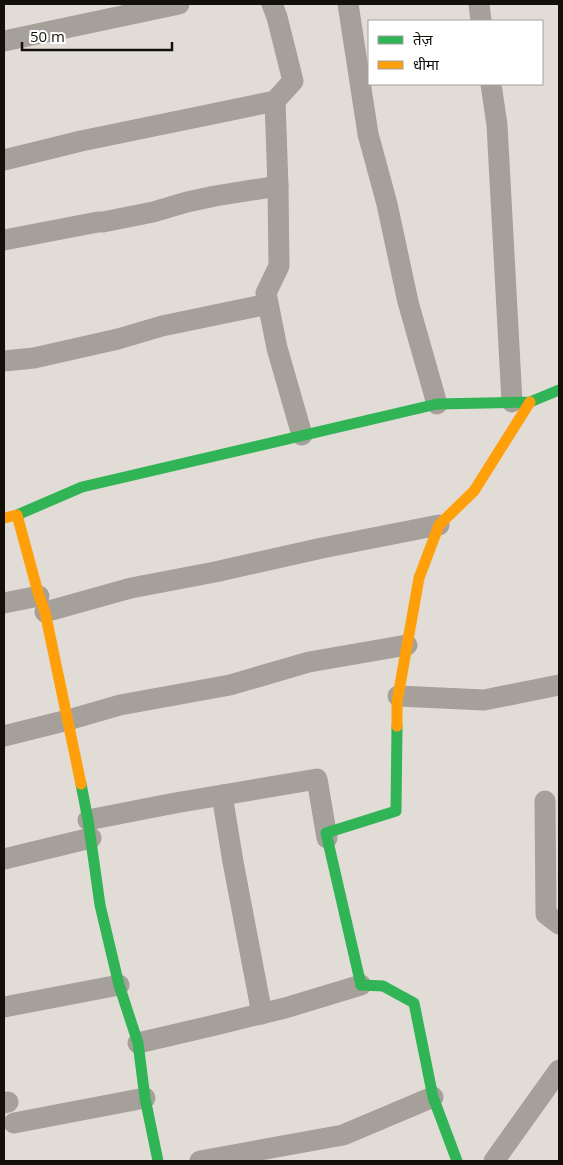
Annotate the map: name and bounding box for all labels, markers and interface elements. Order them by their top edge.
scale bar [22,20,172,52]
legend [368,20,543,85]
text: 50 m [30,26,65,46]
text: तेज़ [413,29,434,49]
text: धीमा [413,54,440,74]

